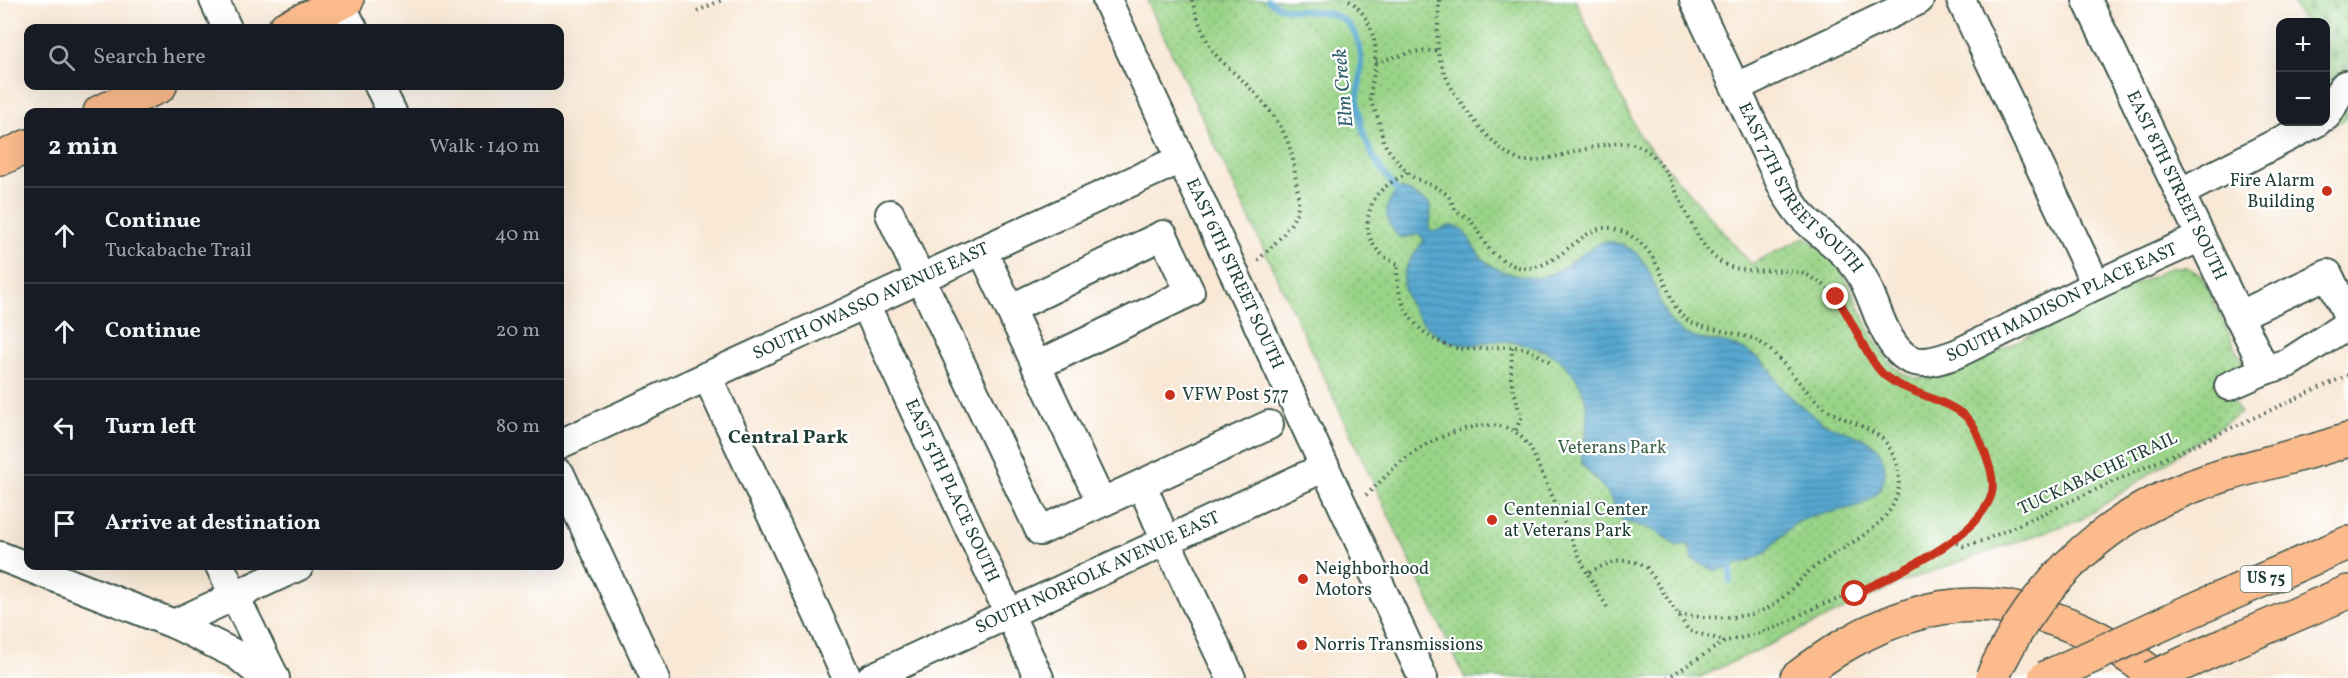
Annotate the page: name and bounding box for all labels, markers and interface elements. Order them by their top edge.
map controls [2276,18,2330,126]
button: + [2276,18,2330,72]
search box [24,24,564,90]
icon: search [45,41,78,74]
text: Search here [93,42,206,73]
water label: Elm Creek [1327,47,1361,129]
button: − [2276,72,2330,126]
street label: EAST 8TH STREET SOUTH [2120,87,2233,285]
street label: EAST 7TH STREET SOUTH [1732,98,1869,279]
text: 2 min [48,129,118,165]
text: Walk · 140 m [430,133,540,161]
place label: Fire Alarm Building [2230,169,2315,215]
street label: EAST 6TH STREET SOUTH [1179,174,1290,373]
marker: Fire Alarm Building [2320,184,2334,198]
text: Continue [105,206,201,237]
icon: ahead [48,219,81,252]
text: 40 m [495,221,540,249]
street label: SOUTH OWASSO AVENUE EAST [749,236,993,366]
text: Tuckabache Trail [105,237,252,265]
street label: SOUTH MADISON PLACE EAST [1943,237,2182,369]
route end [1822,283,1848,309]
icon: ahead [48,315,81,348]
text: Continue [105,316,201,347]
text: 20 m [496,317,540,345]
place label: VFW Post 577 [1182,383,1289,408]
marker: VFW Post 577 [1163,388,1177,402]
street label: EAST 5TH PLACE SOUTH [898,395,1005,587]
icon: left [48,411,81,444]
text: Turn left [105,412,196,443]
text: 80 m [496,413,540,441]
district label: Central Park [728,424,848,452]
street label: TUCKABACHE TRAIL [2014,426,2182,522]
park label: Veterans Park [1557,436,1667,461]
place label: Centennial Center at Veterans Park [1504,498,1648,544]
street label: SOUTH NORFOLK AVENUE EAST [971,505,1224,640]
icon: arrive [48,507,81,540]
text: Arrive at destination [105,508,321,539]
marker: Centennial Center at Veterans Park [1485,513,1499,527]
place label: Neighborhood Motors [1315,557,1429,603]
road number: US 75 [2240,566,2292,592]
marker: Neighborhood Motors [1296,572,1310,586]
route start [1841,580,1867,606]
place label: Norris Transmissions [1314,633,1483,658]
marker: Norris Transmissions [1295,638,1309,652]

